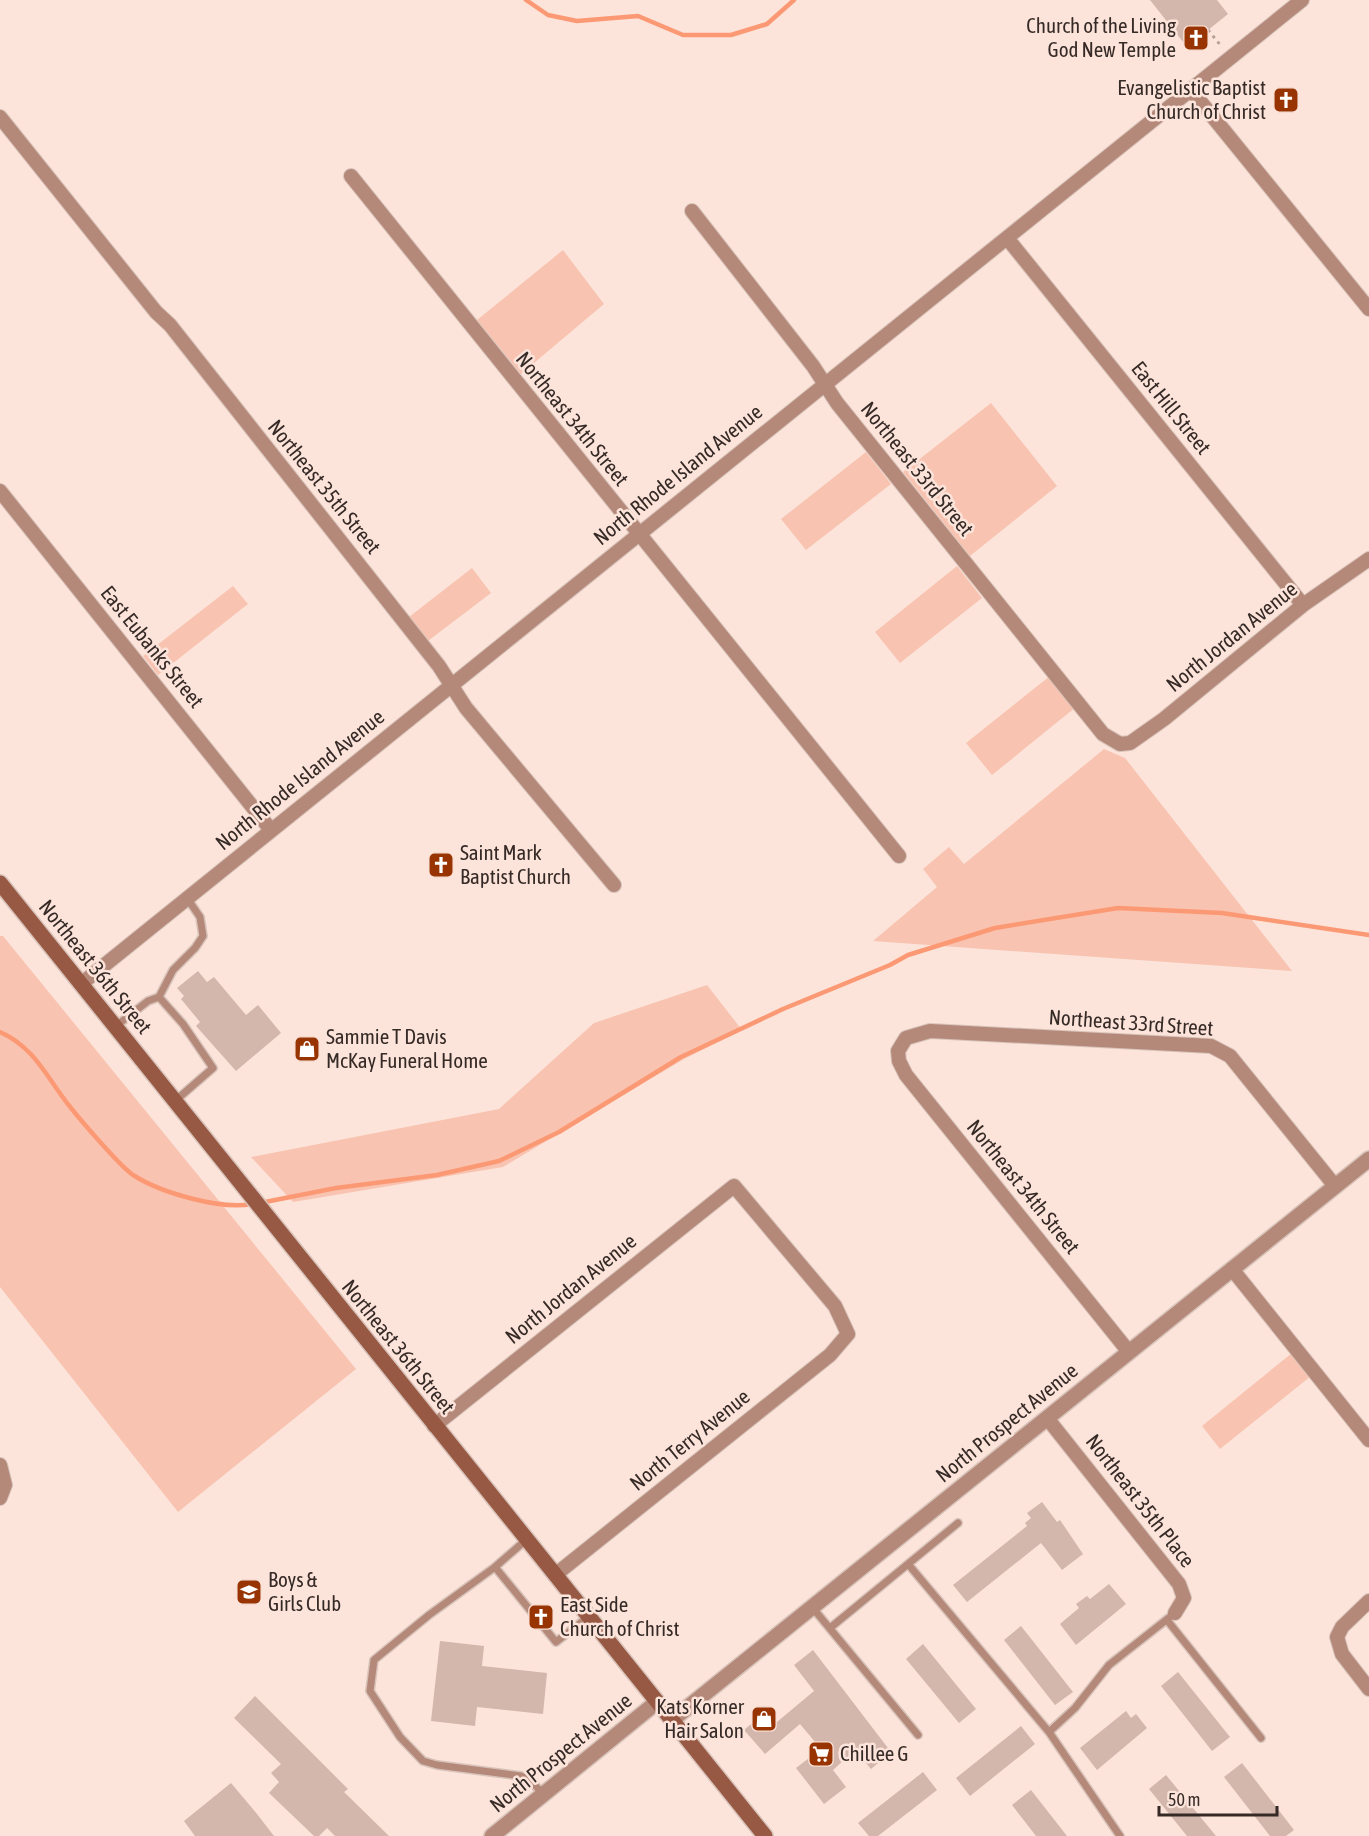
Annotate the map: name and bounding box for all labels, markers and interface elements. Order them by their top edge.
place label: Church of the Living God New Temple [1026,13,1176,61]
church icon: Church of the Living God New Temple [1181,23,1211,53]
place label: Evangelistic Baptist Church of Christ [1117,75,1266,123]
church icon: Evangelistic Baptist Church of Christ [1271,85,1301,115]
street label: Northeast 34th Street [512,347,634,490]
street label: East Hill Street [1127,356,1216,459]
street label: Northeast 33rd Street [857,397,979,540]
street label: North Rhode Island Avenue [588,399,766,549]
street label: Northeast 35th Street [264,415,386,558]
street label: North Jordan Avenue [1161,576,1302,696]
street label: East Eubanks Street [96,581,209,712]
street label: North Rhode Island Avenue [210,704,388,854]
place label: Saint Mark Baptist Church [460,840,571,888]
church icon: Saint Mark Baptist Church [426,850,456,880]
street label: Northeast 36th Street [35,895,157,1038]
street label: Northeast 33rd Street [1048,1004,1214,1040]
place label: Sammie T Davis McKay Funeral Home [326,1024,488,1072]
shop icon: Sammie T Davis McKay Funeral Home [292,1034,322,1064]
street label: Northeast 34th Street [963,1115,1085,1258]
street label: North Jordan Avenue [500,1228,641,1348]
street label: Northeast 36th Street [338,1275,460,1418]
street label: North Prospect Avenue [931,1358,1082,1487]
street label: North Terry Avenue [625,1384,754,1495]
street label: Northeast 35th Place [1081,1429,1200,1572]
place label: Boys & Girls Club [268,1567,341,1615]
school or university icon: Boys & Girls Club [234,1577,264,1607]
place label: East Side Church of Christ [560,1592,679,1640]
church icon: East Side Church of Christ [526,1602,556,1632]
street label: North Prospect Avenue [485,1688,636,1817]
place label: Kats Korner Hair Salon [656,1694,745,1742]
shop icon: Kats Korner Hair Salon [749,1704,779,1734]
supermarket icon: Chillee G [806,1739,836,1769]
place label: Chillee G [840,1741,908,1765]
scale bar [1159,1779,1278,1817]
text: 50 m [1168,1789,1200,1810]

